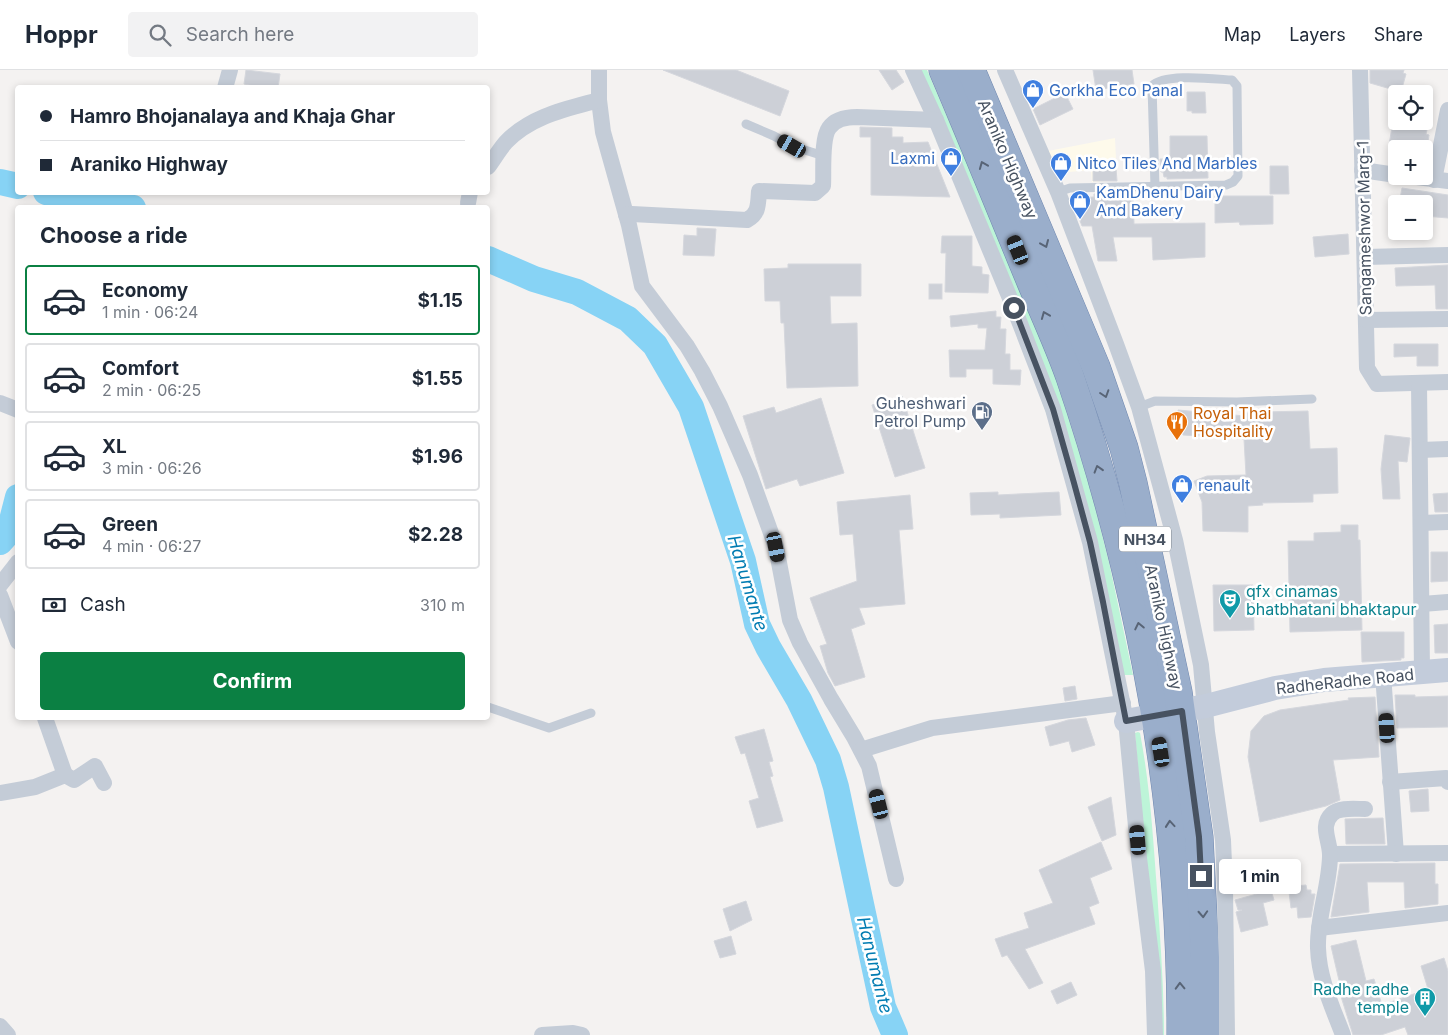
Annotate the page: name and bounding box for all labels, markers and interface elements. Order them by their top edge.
search box [128,12,478,57]
text: Hoppr [25,20,98,49]
icon: search [146,21,174,49]
text: Search here [186,23,294,46]
text: Map [1224,24,1261,45]
text: Layers [1289,24,1346,45]
text: Share [1374,24,1423,45]
shop icon: Gorkha Eco Panal [1021,78,1045,109]
place label: Gorkha Eco Panal [1049,80,1183,100]
map controls [1388,85,1433,240]
button: locate [1388,85,1433,130]
street label: Araniko Highway [974,96,1042,222]
text: Hamro Bhojanalaya and Khaja Ghar [70,105,395,128]
car [775,132,808,160]
button: + [1388,140,1433,185]
street label: Sangameshwor Marg-1 [1352,141,1376,315]
shop icon: Laxmi [939,146,963,177]
place label: Laxmi [890,148,935,168]
shop icon: Nitco Tiles And Marbles [1049,151,1073,182]
text: Araniko Highway [70,153,228,176]
place label: Nitco Tiles And Marbles [1077,153,1258,173]
one-way arrow [978,161,989,170]
place label: KamDhenu Dairy And Bakery [1096,182,1223,220]
shop icon: KamDhenu Dairy And Bakery [1068,189,1092,220]
button: − [1388,195,1433,240]
text: Choose a ride [40,222,188,248]
car [1005,233,1030,267]
one-way arrow [1038,239,1049,248]
icon: car [42,278,87,323]
text: Economy [102,279,188,302]
text: $1.15 [417,289,463,312]
route start [1003,297,1025,319]
text: 1 min · 06:24 [102,302,198,322]
one-way arrow [1040,312,1050,320]
icon: car [42,356,87,401]
text: Comfort [102,357,179,380]
text: $1.55 [412,367,463,390]
text: 2 min · 06:25 [102,380,201,400]
one-way arrow [1100,390,1110,398]
place label: Guheshwari Petrol Pump [874,393,966,431]
fuel station icon: Guheshwari Petrol Pump [970,400,994,431]
place label: Royal Thai Hospitality [1193,403,1273,441]
restaurant icon: Royal Thai Hospitality [1165,410,1189,441]
icon: car [42,434,87,479]
text: XL [102,435,127,458]
text: $1.96 [412,445,463,468]
text: 3 min · 06:26 [102,458,202,478]
one-way arrow [1094,465,1104,473]
shop icon: renault [1170,473,1194,504]
place label: renault [1198,475,1250,495]
icon: car [42,512,87,557]
text: Green [102,513,158,536]
text: $2.28 [408,523,463,546]
road number: NH34 [1119,526,1171,552]
car [765,531,786,563]
water label: Hanumante [723,532,773,634]
text: 4 min · 06:27 [102,536,201,556]
street label: Araniko Highway [1141,562,1187,692]
place label: qfx cinamas bhatbhatani bhaktapur [1246,581,1416,619]
theatre icon: qfx cinamas bhatbhatani bhaktapur [1218,588,1242,619]
icon: cash [40,591,68,619]
text: Cash [80,593,126,616]
text: 310 m [420,595,465,615]
one-way arrow [1134,622,1144,631]
button: Confirm [40,652,465,710]
street label: RadheRadhe Road [1275,664,1415,698]
car [1378,713,1395,743]
car [1151,736,1170,768]
car [868,788,889,820]
one-way arrow [1165,820,1176,828]
car [1129,824,1146,856]
callout: 1 min [1218,858,1301,894]
route end [1190,865,1212,887]
text: 1 min [1240,866,1280,886]
one-way arrow [1197,910,1208,918]
water label: Hanumante [853,914,897,1016]
place label: Radhe radhe temple [1313,979,1409,1017]
one-way arrow [1175,982,1185,990]
building icon: Radhe radhe temple [1413,986,1437,1017]

